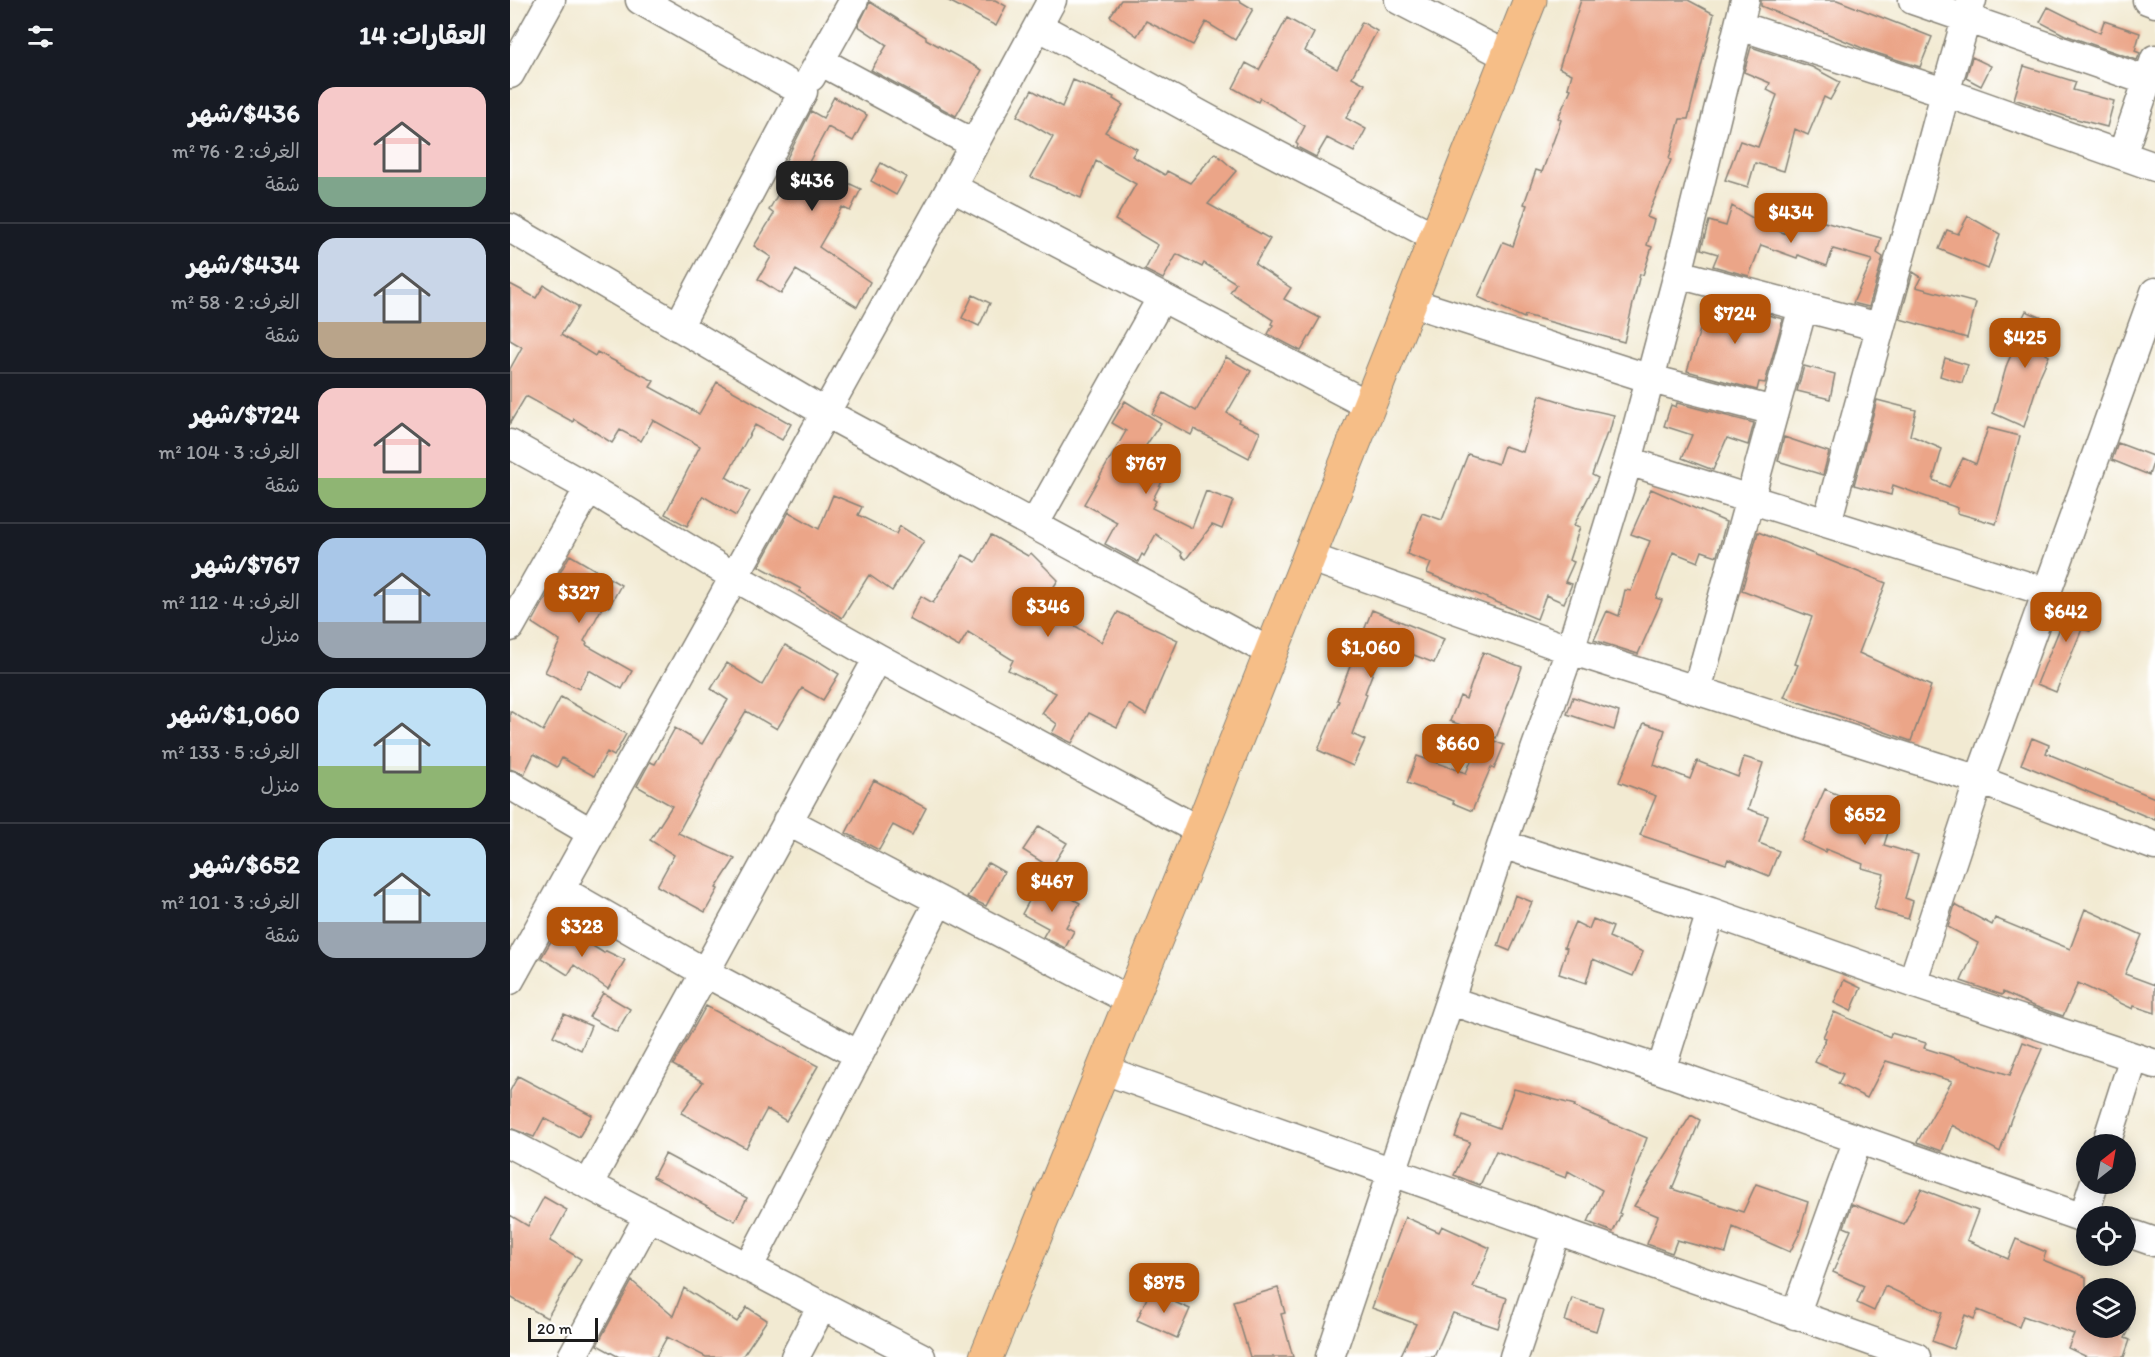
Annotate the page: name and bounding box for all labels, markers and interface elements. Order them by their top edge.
text: العقارات: 14 [359,19,486,51]
icon: filters [24,20,57,53]
text: $436/شهر [189,97,300,129]
icon: home [366,111,438,183]
text: الغرف: 2 · 76 m² [172,139,300,163]
pin: $436 [776,161,848,212]
text: $436 [790,168,834,192]
text: شقة [265,172,300,196]
pin: $434 [1755,193,1827,244]
text: $434 [1768,200,1814,224]
text: $434/شهر [187,248,300,280]
icon: home [366,262,438,334]
text: الغرف: 2 · 58 m² [171,290,300,314]
pin: $724 [1699,294,1771,345]
text: $724 [1714,301,1756,325]
pin: $425 [1989,318,2061,369]
text: شقة [265,323,300,347]
text: $425 [2003,325,2047,349]
text: $724/شهر [190,398,300,430]
icon: home [366,412,438,484]
text: الغرف: 3 · 104 m² [159,440,300,464]
pin: $767 [1110,444,1182,495]
text: $767 [1126,451,1166,475]
text: شقة [265,473,300,497]
text: $767/شهر [193,548,300,580]
icon: home [366,562,438,634]
pin: $327 [543,573,615,624]
text: $327 [558,580,600,604]
pin: $346 [1012,587,1084,638]
text: الغرف: 4 · 112 m² [162,590,300,614]
pin: $642 [2030,592,2102,643]
text: $346 [1026,594,1070,618]
text: $642 [2044,599,2088,623]
text: منزل [261,623,300,647]
pin: $1,060 [1322,628,1420,679]
text: $1,060 [1341,635,1401,659]
text: $1,060/شهر [169,698,300,730]
icon: home [366,712,438,784]
pin: $660 [1422,724,1494,775]
text: $660 [1436,731,1480,755]
text: الغرف: 5 · 133 m² [162,740,300,764]
text: منزل [261,773,300,797]
pin: $652 [1829,795,1901,846]
text: $652 [1844,802,1886,826]
text: $652/شهر [192,848,300,880]
icon: home [366,862,438,934]
pin: $467 [1016,862,1088,913]
text: $467 [1031,869,1073,893]
text: الغرف: 3 · 101 m² [161,890,300,914]
pin: $328 [546,907,618,958]
text: $328 [561,914,603,938]
text: شقة [265,923,300,947]
north arrow [2076,1134,2136,1194]
map controls [2076,1134,2136,1338]
button: locate [2076,1206,2136,1266]
pin: $875 [1128,1263,1200,1314]
text: $875 [1143,1270,1185,1294]
button: layers [2076,1278,2136,1338]
scale bar [528,1315,598,1342]
text: 20 m [537,1319,572,1338]

